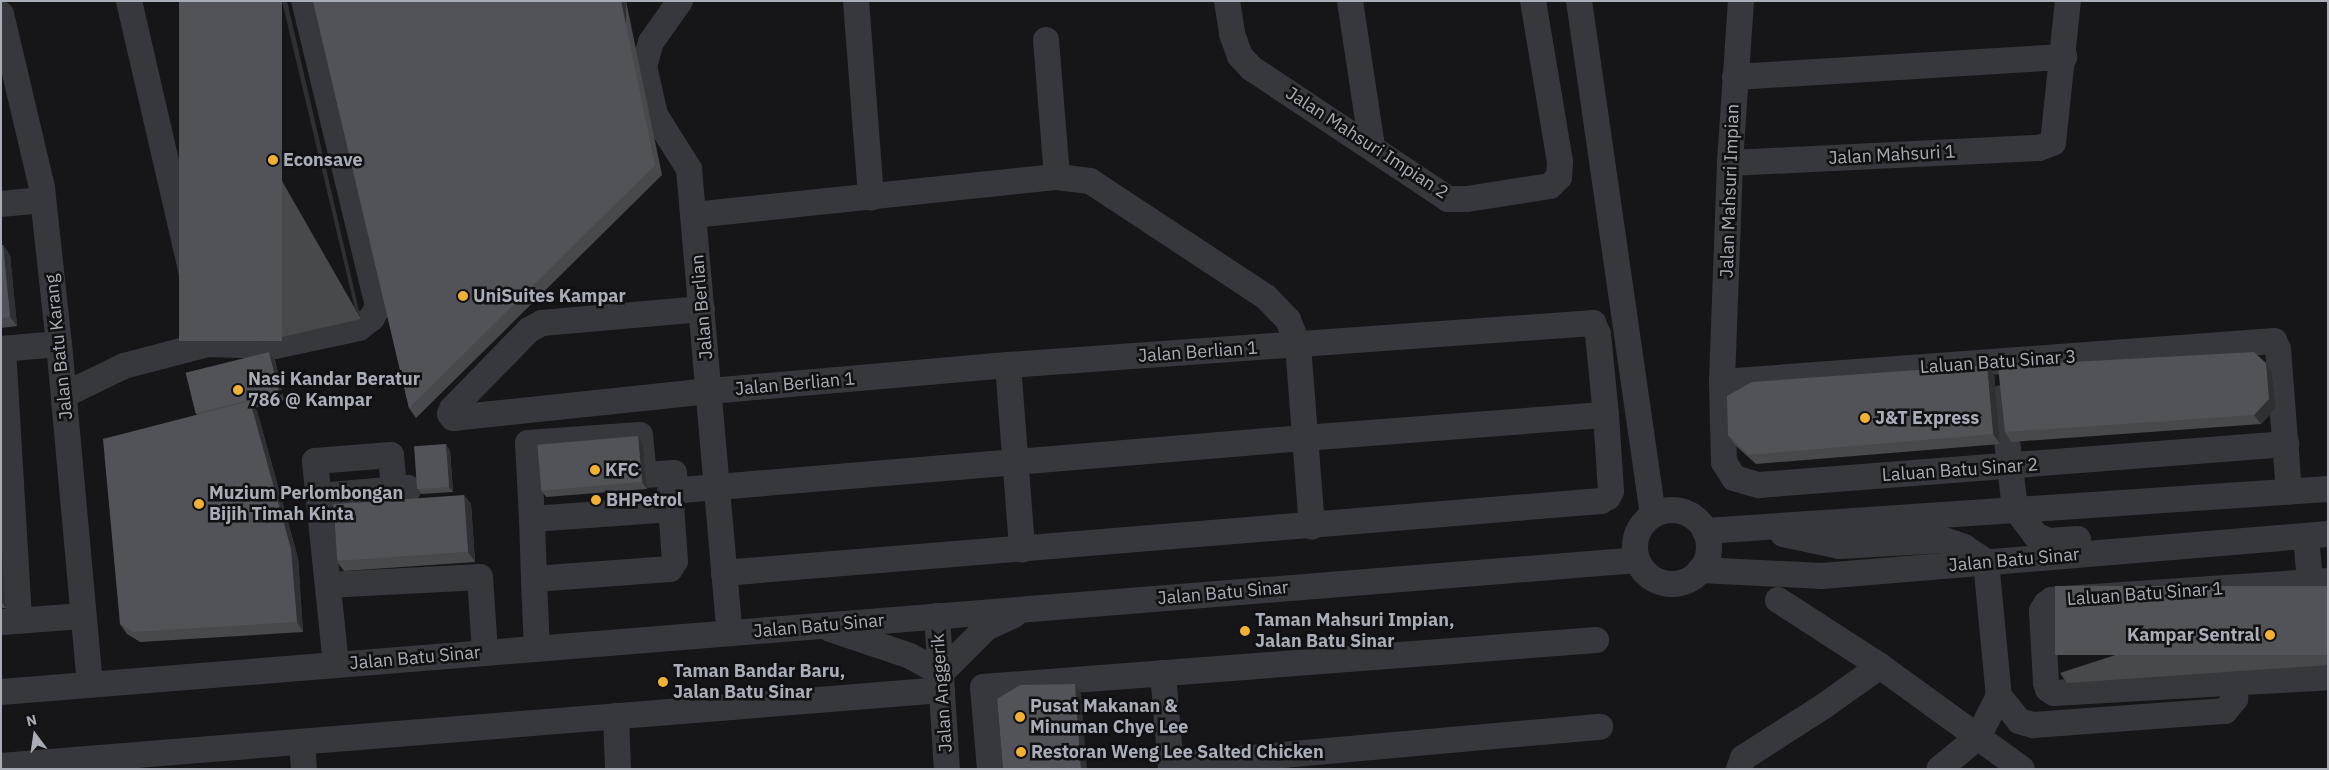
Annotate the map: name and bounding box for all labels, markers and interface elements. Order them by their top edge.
street label: Jalan Mahsuri Impian 2 [1282,82,1452,204]
street label: Jalan Mahsuri Impian [1716,104,1744,278]
street label: Jalan Mahsuri 1 [1828,141,1956,169]
place label: Econsave [283,149,363,171]
marker: Econsave [267,154,279,166]
street label: Jalan Berlian [687,254,717,360]
street label: Jalan Batu Karang [41,273,77,421]
place label: UniSuites Kampar [473,285,626,307]
marker: UniSuites Kampar [457,290,469,302]
street label: Jalan Berlian 1 [1137,337,1259,367]
street label: Laluan Batu Sinar 3 [1919,346,2077,378]
street label: Jalan Berlian 1 [734,368,856,400]
place label: Nasi Kandar Beratur 786 @ Kampar [248,369,420,412]
marker: Nasi Kandar Beratur 786 @ Kampar [232,384,244,396]
place label: J&T Express [1875,407,1979,429]
marker: J&T Express [1859,412,1871,424]
street label: Laluan Batu Sinar 2 [1881,454,2039,486]
place label: KFC [605,459,639,481]
marker: KFC [589,464,601,476]
place label: Muzium Perlombongan Bijih Timah Kinta [209,483,403,526]
place label: BHPetrol [606,489,682,511]
marker: BHPetrol [590,494,602,506]
marker: Muzium Perlombongan Bijih Timah Kinta [193,498,205,510]
street label: Jalan Batu Sinar [1948,544,2080,576]
street label: Jalan Batu Sinar [1157,577,1289,609]
street label: Laluan Batu Sinar 1 [2066,578,2224,610]
street label: Jalan Batu Sinar [753,610,885,642]
place label: Taman Mahsuri Impian, Jalan Batu Sinar [1255,610,1454,652]
place label: Kampar Sentral [2127,624,2260,646]
marker: Taman Mahsuri Impian, Jalan Batu Sinar [1239,625,1251,637]
marker: Kampar Sentral [2264,629,2276,641]
street label: Jalan Anggerik [927,633,957,753]
street label: Jalan Batu Sinar [349,642,481,674]
place label: Taman Bandar Baru, Jalan Batu Sinar [673,661,845,704]
marker: Taman Bandar Baru, Jalan Batu Sinar [657,676,669,688]
place label: Pusat Makanan & Minuman Chye Lee [1030,696,1188,739]
north arrow [10,710,60,760]
text: N [24,710,38,730]
marker: Pusat Makanan & Minuman Chye Lee [1014,711,1026,723]
place label: Restoran Weng Lee Salted Chicken [1031,741,1324,763]
marker: Restoran Weng Lee Salted Chicken [1015,746,1027,758]

